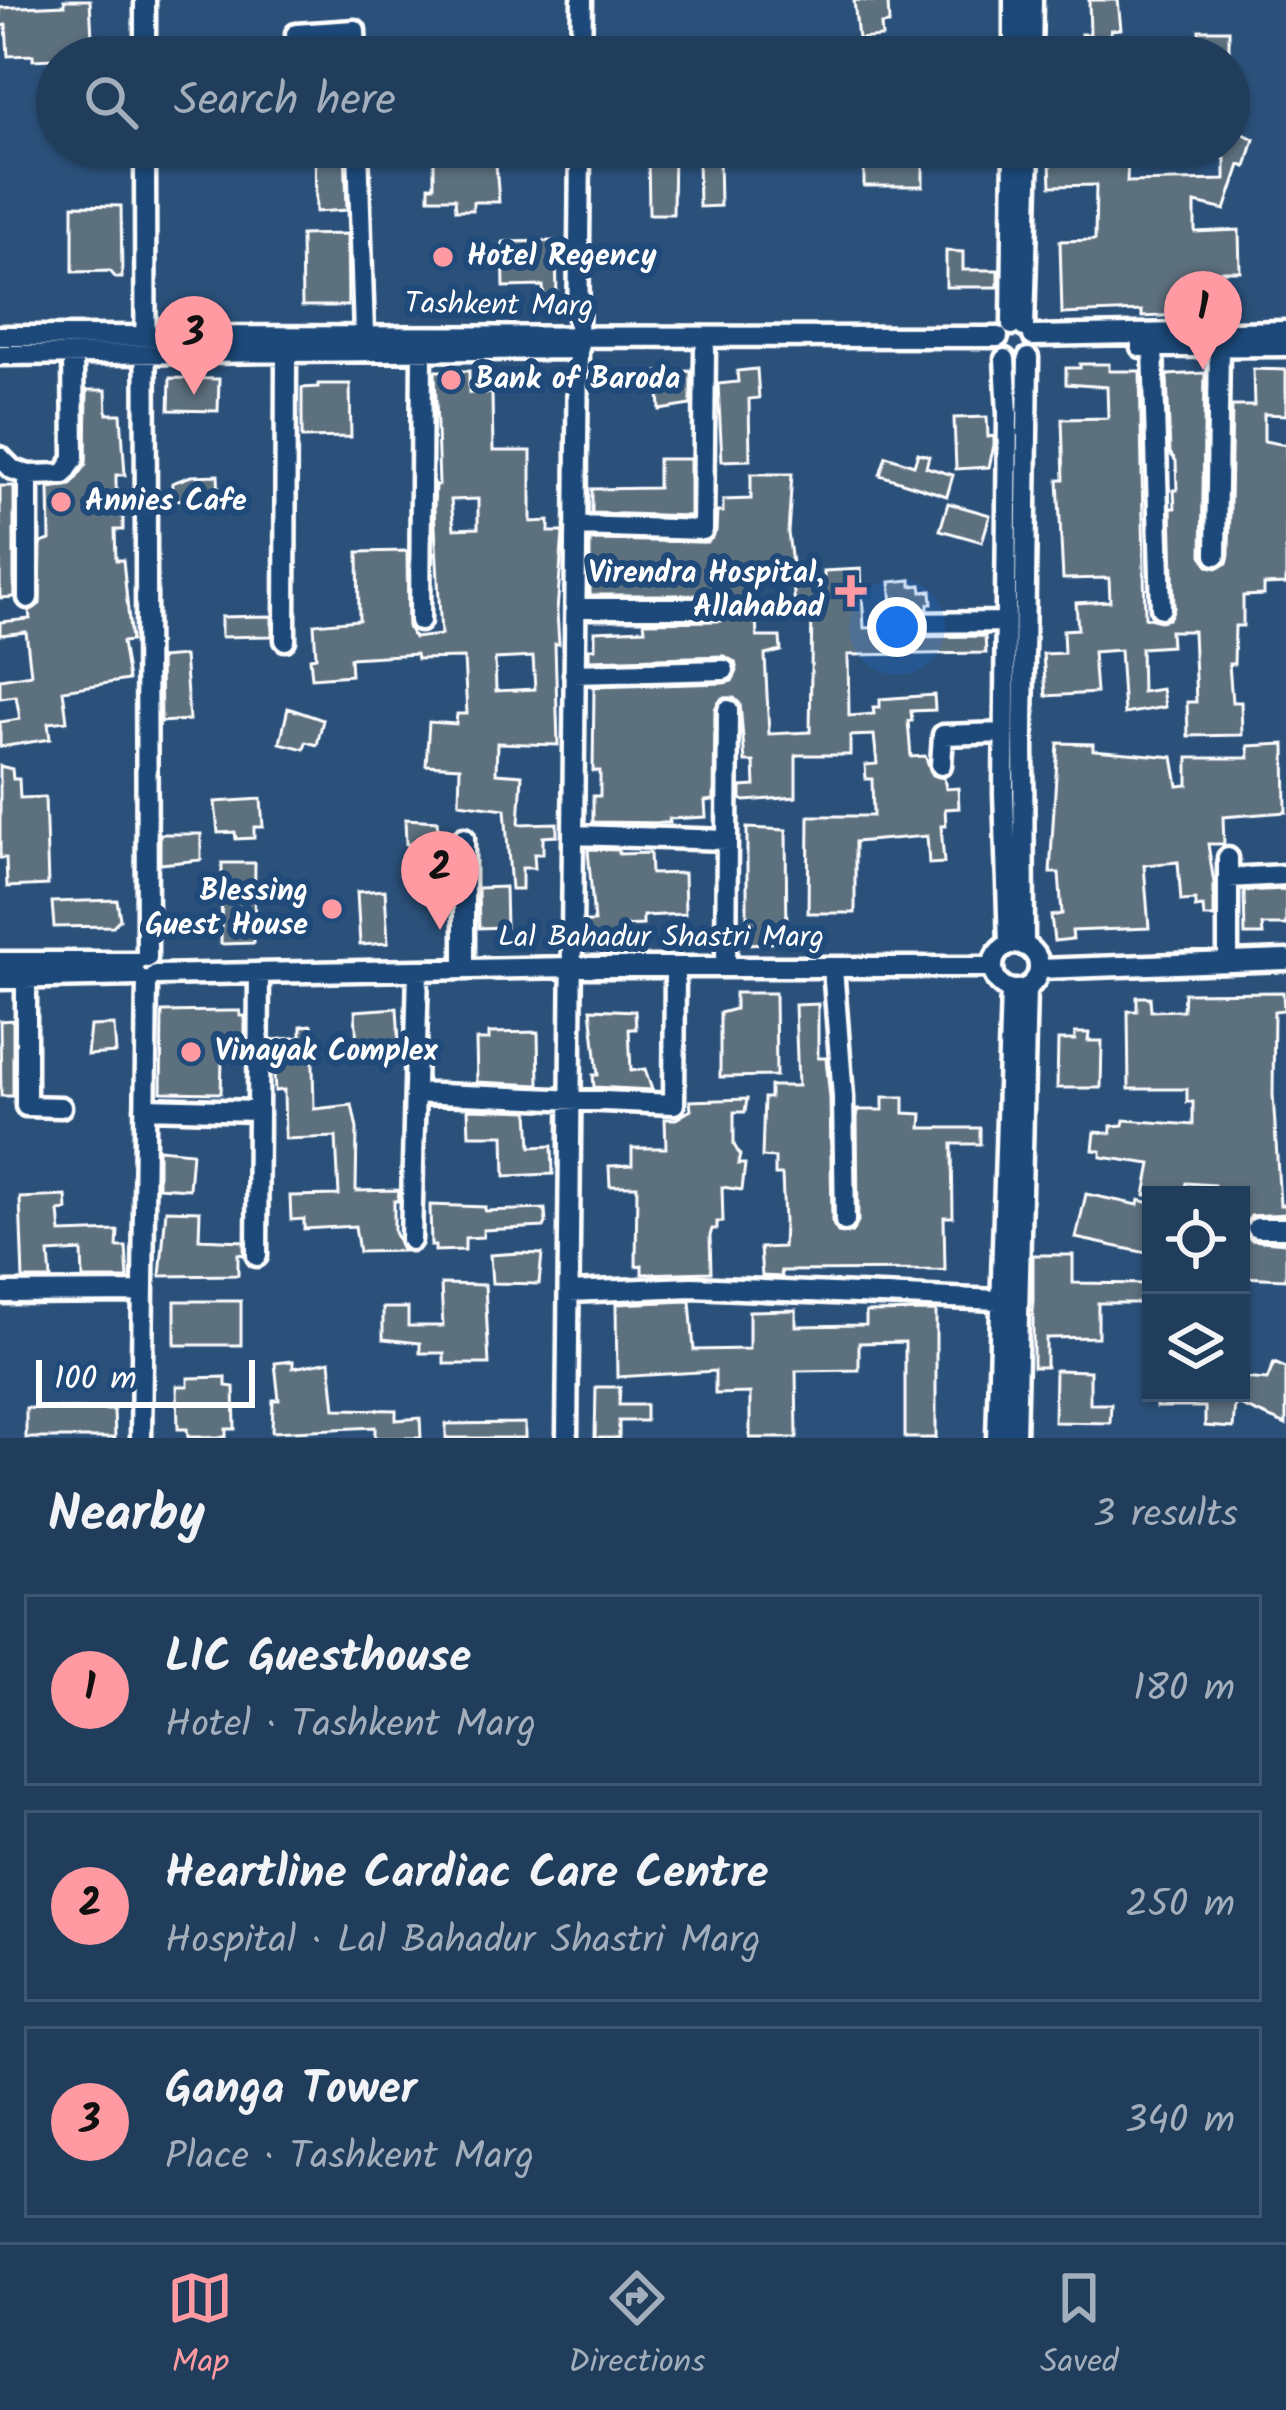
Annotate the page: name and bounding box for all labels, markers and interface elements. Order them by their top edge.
search box [36,36,1250,168]
text: Search here [174,66,396,138]
icon: search [78,69,144,135]
place label: Hotel Regency [467,233,657,281]
marker: Hotel Regency [430,244,456,270]
pin: 1 [1164,271,1242,370]
street label: Tashkent Marg [405,280,593,332]
pin: 3 [155,296,233,395]
place label: Bank of Baroda [475,356,680,404]
marker: Bank of Baroda [438,367,464,393]
place label: Annies Cafe [85,478,247,526]
marker: Annies Cafe [48,489,74,515]
place label: Virendra Hospital, Allahabad [588,550,825,632]
marker: Virendra Hospital, Allahabad [835,575,867,607]
your location [867,597,927,657]
pin: 2 [401,831,479,930]
place label: Blessing Guest House [145,868,308,950]
marker: Blessing Guest House [319,896,345,922]
street label: Lal Bahadur Shastri Marg [498,914,824,962]
place label: Vinayak Complex [215,1028,438,1076]
marker: Vinayak Complex [178,1039,204,1065]
map controls [1142,1186,1250,1402]
button: locate [1142,1186,1250,1294]
button: layers [1142,1294,1250,1402]
scale bar [36,1354,255,1407]
text: 100 m [54,1354,137,1407]
text: Nearby [48,1476,205,1557]
text: 3 results [1093,1485,1238,1547]
text: LIC Guesthouse [165,1623,471,1695]
text: 1 [84,1659,96,1721]
text: 180 m [1133,1659,1235,1721]
text: Hotel · Tashkent Marg [165,1695,536,1757]
text: Heartline Cardiac Care Centre [165,1839,768,1911]
text: 2 [79,1875,101,1937]
text: 250 m [1125,1875,1235,1937]
text: Hospital · Lal Bahadur Shastri Marg [165,1911,761,1973]
text: Ganga Tower [165,2055,417,2127]
text: 3 [79,2091,101,2153]
text: 340 m [1125,2091,1235,2153]
text: Place · Tashkent Marg [165,2127,534,2189]
tab: Map [167,2265,233,2390]
tab: Directions [568,2265,705,2390]
tab: Saved [1040,2265,1119,2390]

